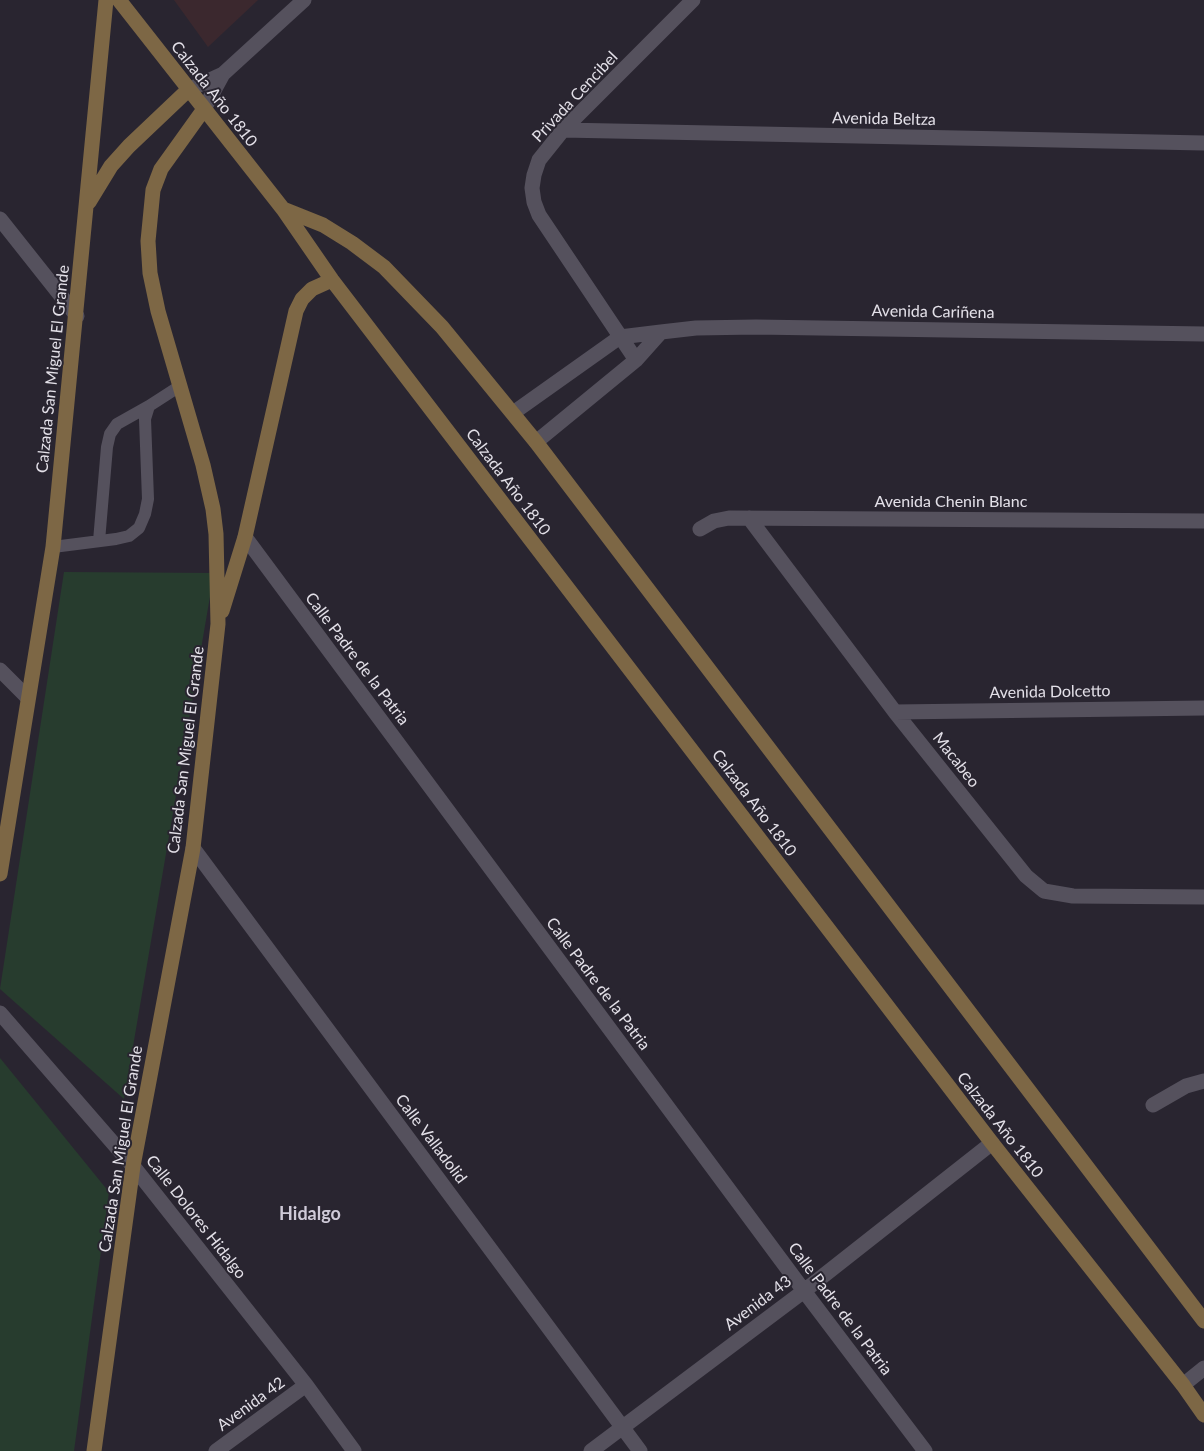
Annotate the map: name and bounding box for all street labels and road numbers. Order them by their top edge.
street label: Calzada Año 1810 [167,37,261,151]
street label: Privada Cencibel [528,48,622,146]
street label: Avenida Beltza [832,108,936,130]
street label: Calzada San Miguel El Grande [33,264,73,474]
street label: Avenida Cariñena [871,301,995,323]
street label: Calzada Año 1810 [462,425,554,539]
street label: Avenida Chenin Blanc [875,492,1027,512]
street label: Calle Padre de la Patria [301,589,413,729]
street label: Calzada San Miguel El Grande [164,645,208,855]
street label: Avenida Dolcetto [989,681,1111,703]
street label: Macabeo [929,729,983,791]
street label: Calzada Año 1810 [708,746,800,860]
street label: Calle Padre de la Patria [542,914,654,1054]
street label: Calzada San Miguel El Grande [95,1044,147,1254]
street label: Calzada Año 1810 [953,1068,1047,1182]
street label: Calle Valladolid [391,1091,471,1187]
street label: Calle Dolores Hidalgo [142,1151,250,1283]
street label: Calle Padre de la Patria [784,1239,896,1379]
street label: Avenida 43 [721,1272,795,1334]
street label: Avenida 42 [213,1373,289,1435]

